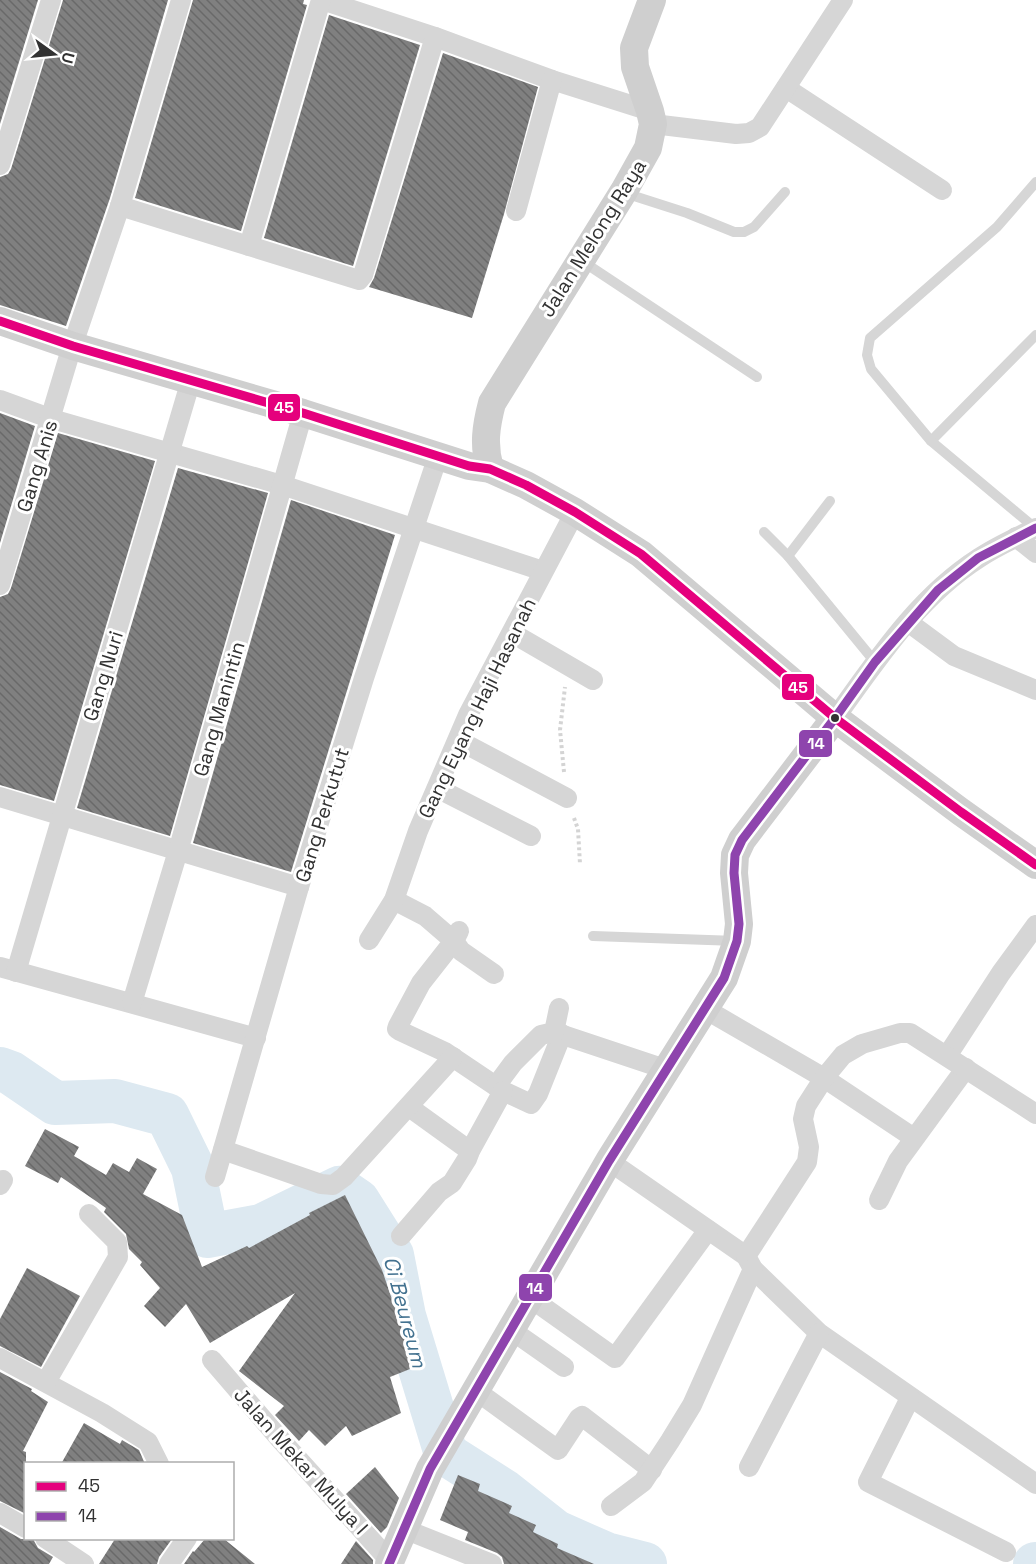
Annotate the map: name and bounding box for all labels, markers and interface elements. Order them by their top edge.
north arrow [24,24,84,84]
text: U [56,50,80,66]
street label: Jalan Melong Raya [534,154,652,322]
line badge: 45 [267,393,301,422]
text: 45 [274,397,294,418]
street label: Gang Anis [11,417,63,515]
street label: Gang Eyang Haji Hasanah [412,593,542,823]
street label: Gang Nuri [77,628,129,724]
street label: Gang Manintin [187,638,251,780]
line badge: 45 [781,673,815,701]
text: 45 [788,677,808,698]
unlabelled marker [829,712,841,724]
line badge: 14 [798,729,833,758]
text: 14 [807,733,825,754]
street label: Gang Perkutut [289,744,355,886]
water label: Ci Beureum [378,1253,434,1371]
line badge: 14 [518,1273,553,1302]
text: 14 [526,1278,544,1299]
street label: Jalan Mekar Mulya I [228,1382,374,1540]
legend [24,1462,234,1540]
text: 45 [78,1474,100,1497]
text: 14 [78,1504,97,1527]

